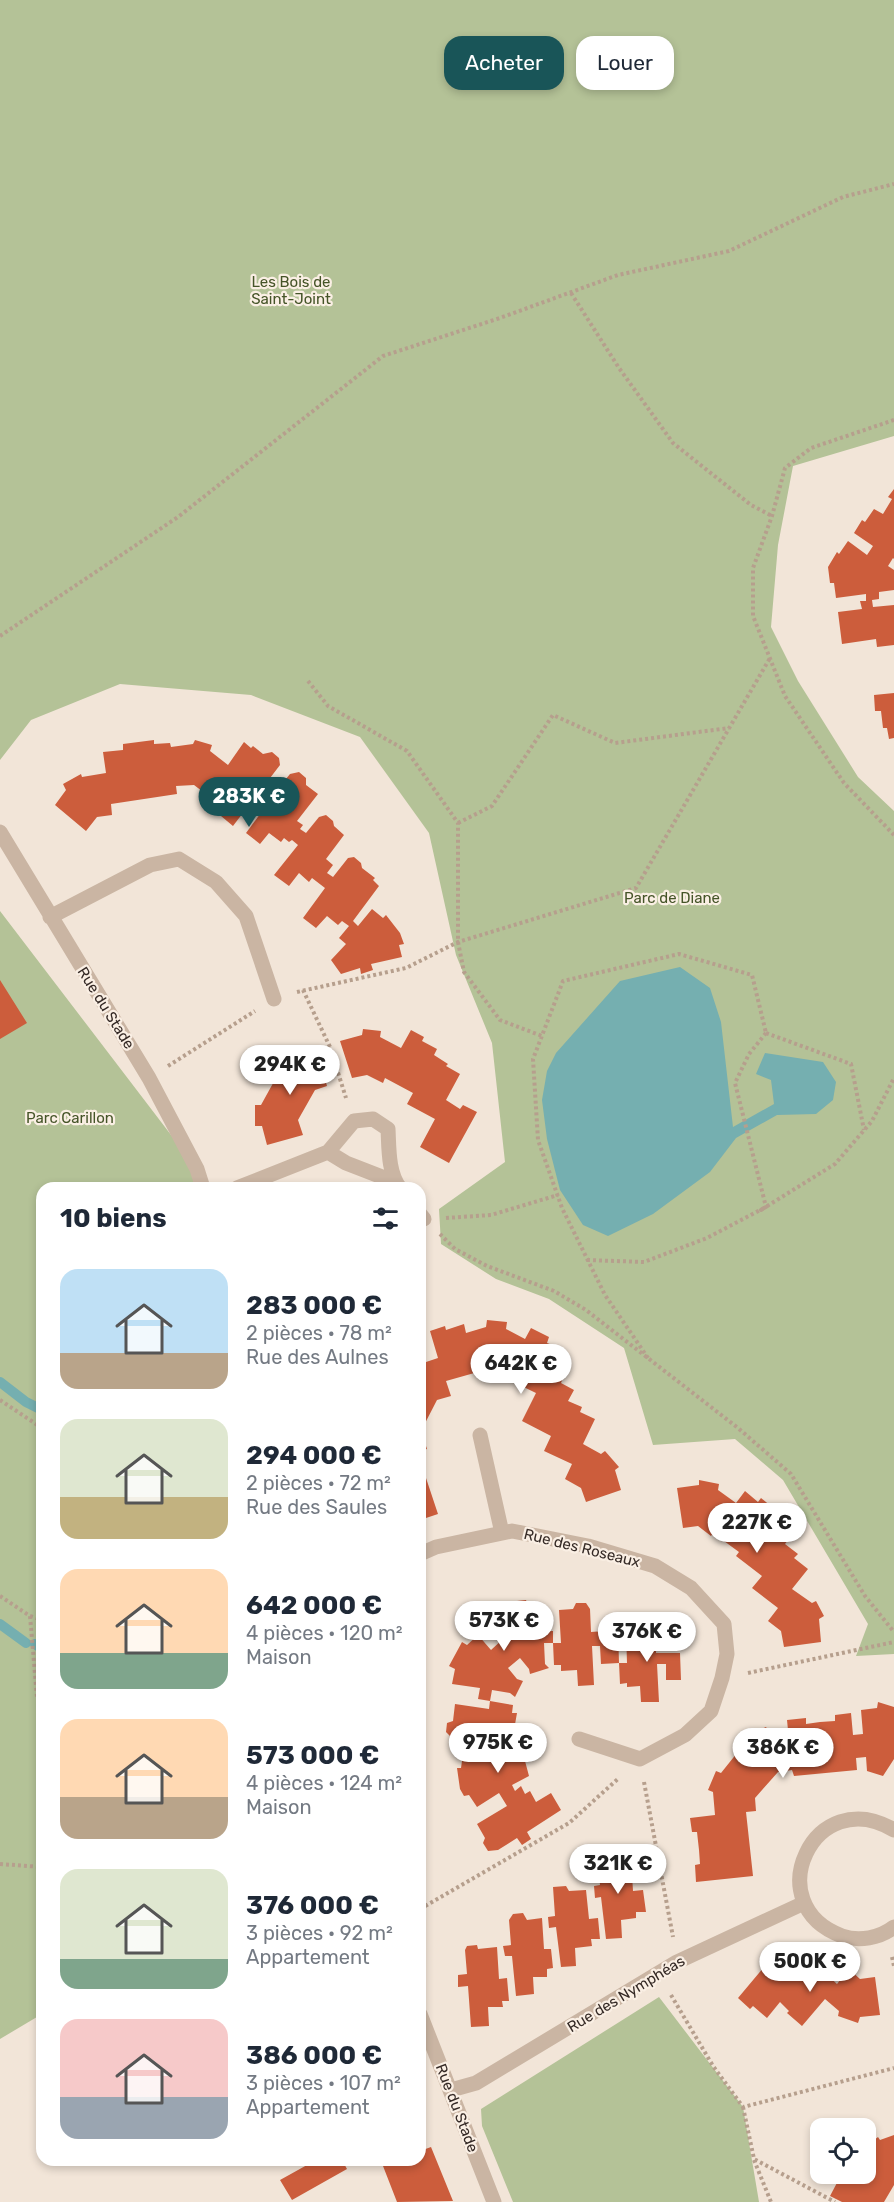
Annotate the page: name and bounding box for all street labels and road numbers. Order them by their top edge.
street label: Rue du Stade [74,964,138,1052]
street label: Rue des Roseaux [522,1525,642,1571]
street label: Rue des Nymphéas [564,1952,688,2036]
street label: Rue du Stade [432,2061,482,2155]

